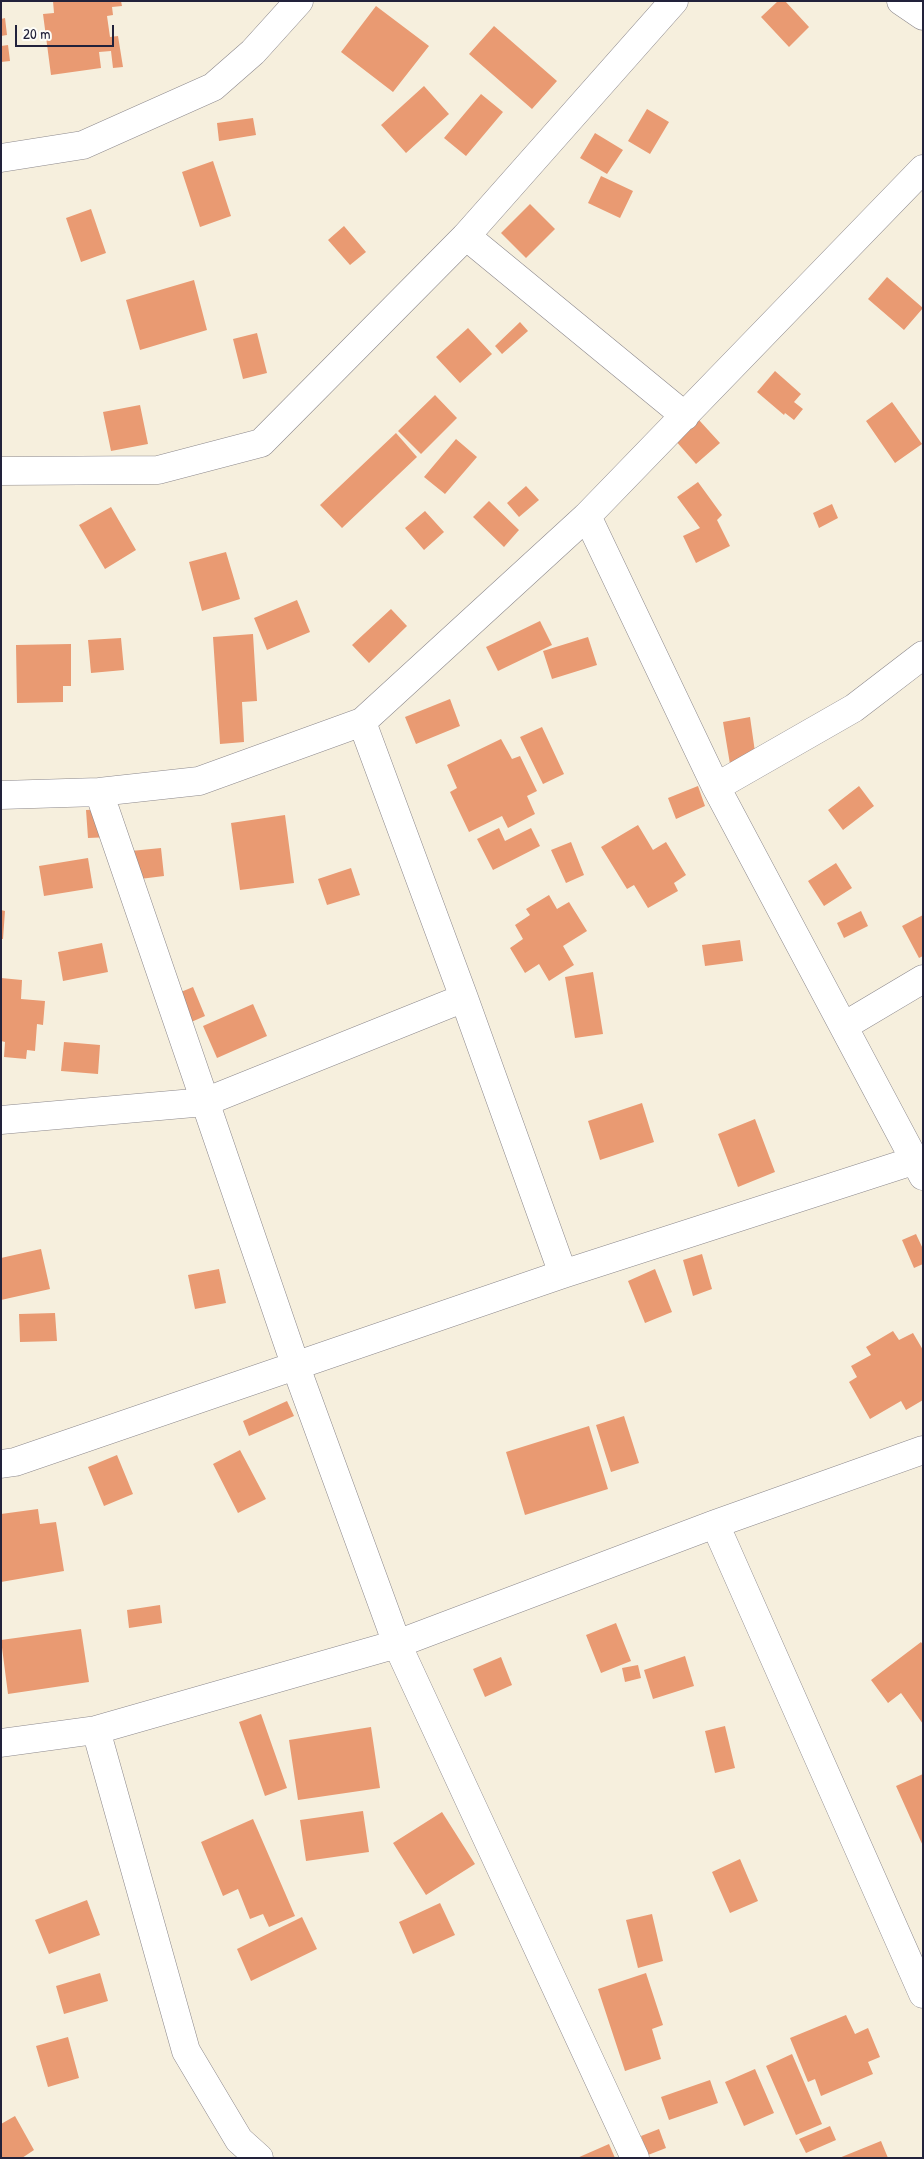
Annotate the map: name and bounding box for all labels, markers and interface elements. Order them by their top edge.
scale bar [18,15,116,47]
text: 20 m [23,23,50,44]

